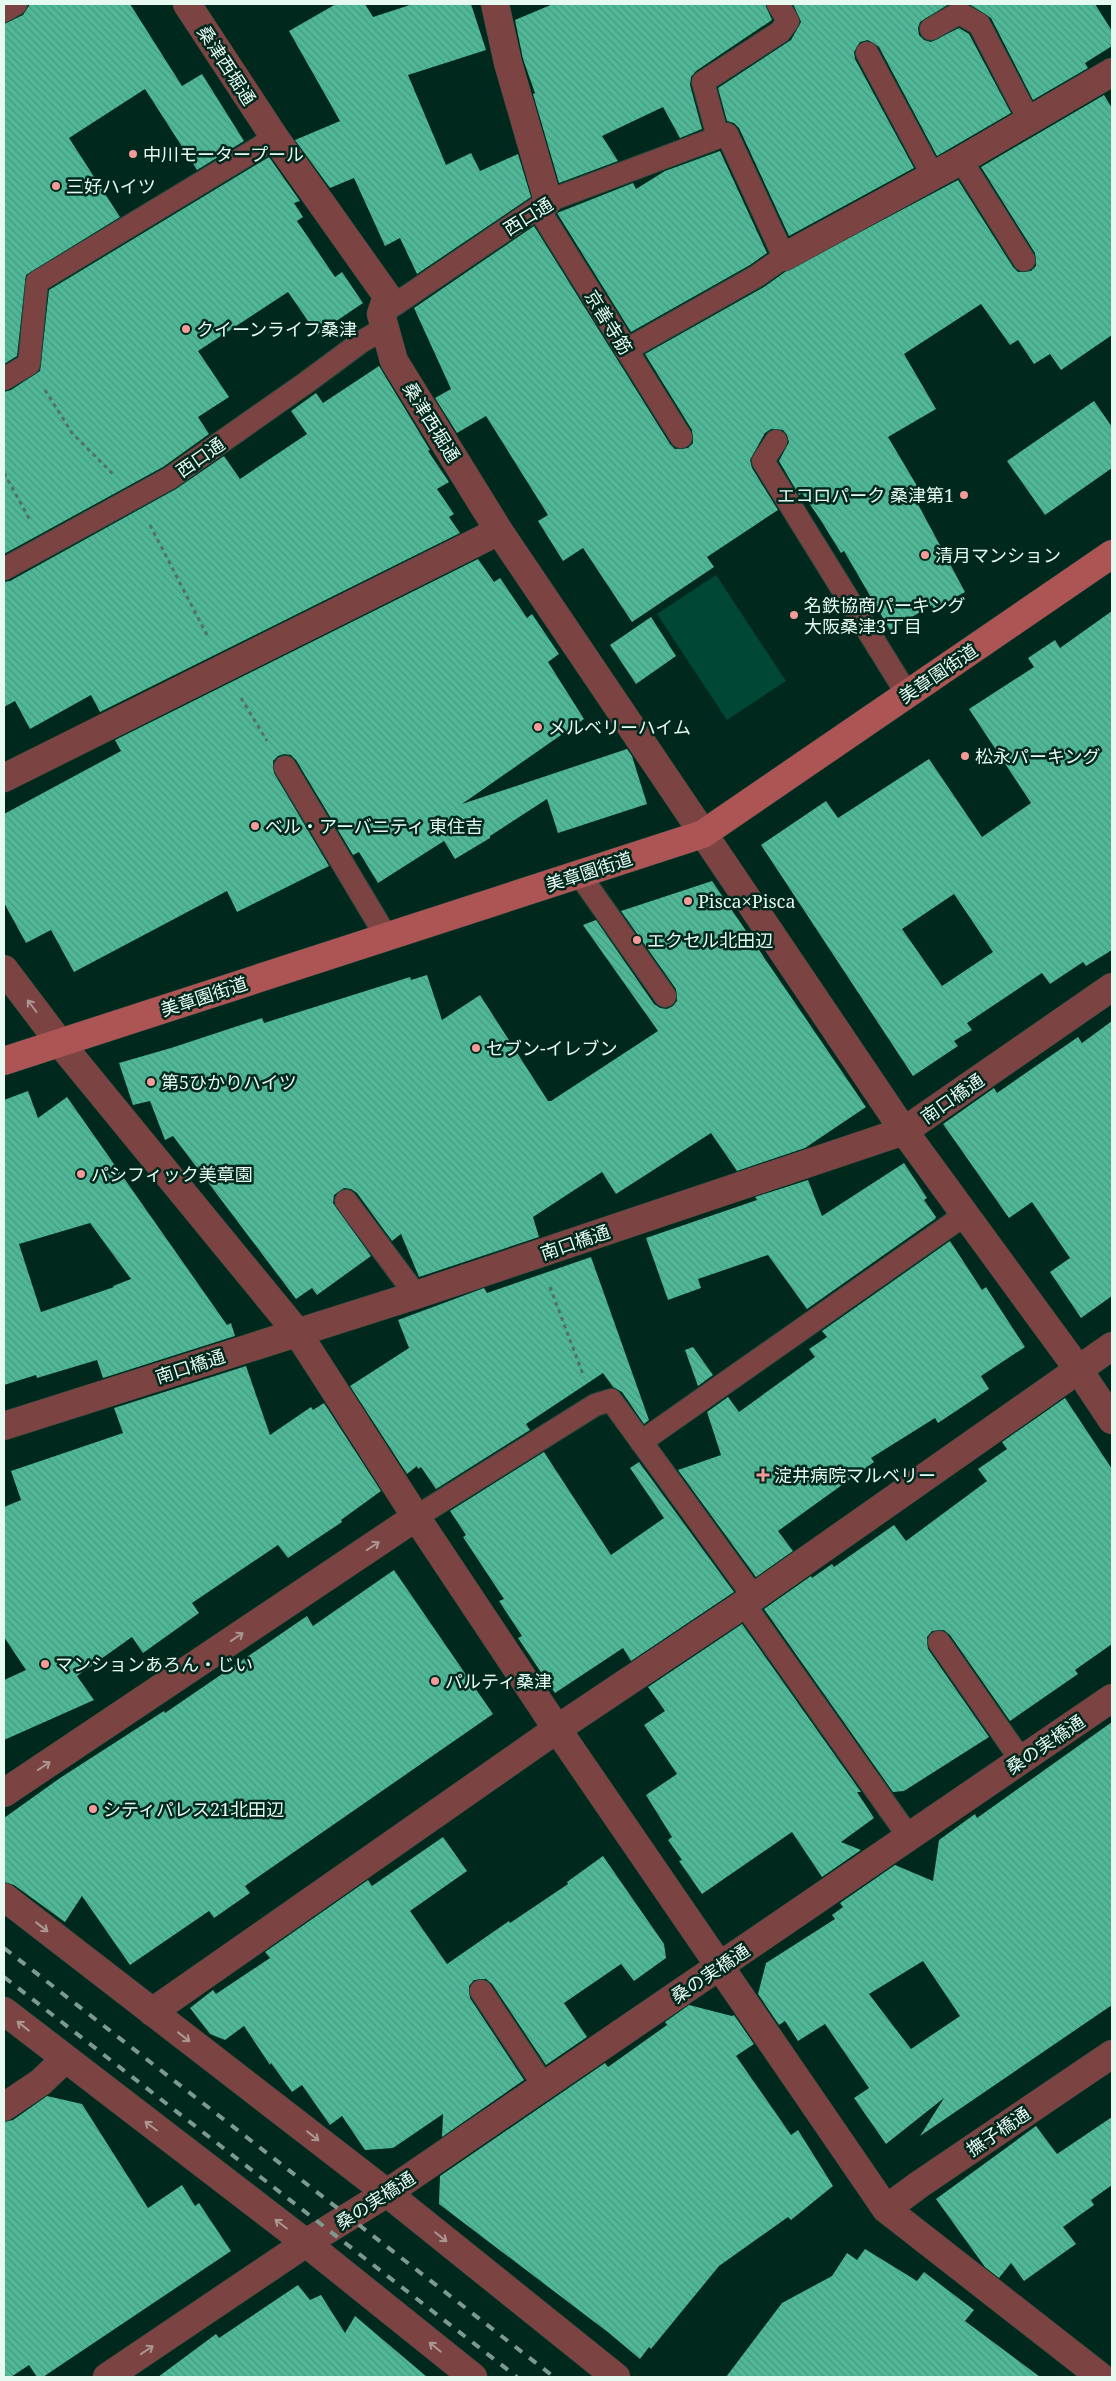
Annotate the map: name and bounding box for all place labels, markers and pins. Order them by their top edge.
place label: 中川モータープール [143,142,304,166]
marker: 中川モータープール [127,148,139,160]
place label: 三好ハイツ [66,174,156,198]
marker: 三好ハイツ [50,180,62,192]
place label: クイーンライフ桑津 [196,317,357,341]
marker: クイーンライフ桑津 [180,323,192,335]
place label: エコロパーク 桑津第1 [777,483,954,507]
marker: エコロパーク 桑津第1 [958,489,970,501]
place label: 清月マンション [935,543,1061,567]
marker: 清月マンション [919,549,931,561]
place label: 名鉄協商パーキング 大阪桑津3丁目 [804,593,965,638]
marker: 名鉄協商パーキング 大阪桑津3丁目 [788,609,800,621]
place label: メルベリーハイム [548,715,691,739]
marker: メルベリーハイム [532,721,544,733]
place label: 松永パーキング [975,744,1100,768]
marker: 松永パーキング [959,750,971,762]
place label: ベル・アーバニティ 東住吉 [265,814,483,838]
marker: ベル・アーバニティ 東住吉 [249,820,261,832]
place label: Pisca×Pisca [698,889,796,913]
marker: Pisca×Pisca [682,895,694,907]
place label: エクセル北田辺 [647,928,773,952]
marker: エクセル北田辺 [631,934,643,946]
place label: セブン-イレブン [486,1036,618,1060]
marker: セブン-イレブン [470,1042,482,1054]
place label: 第5ひかりハイツ [161,1070,297,1094]
marker: 第5ひかりハイツ [145,1076,157,1088]
place label: パシフィック美章園 [91,1162,253,1186]
marker: パシフィック美章園 [75,1168,87,1180]
place label: 淀井病院マルベリー [774,1463,936,1487]
marker: 淀井病院マルベリー [756,1468,770,1482]
place label: マンションあろん・じい [55,1652,253,1676]
marker: マンションあろん・じい [39,1658,51,1670]
place label: パルティ桑津 [445,1669,552,1693]
marker: パルティ桑津 [429,1675,441,1687]
place label: シティパレス21北田辺 [103,1797,284,1821]
marker: シティパレス21北田辺 [87,1803,99,1815]

